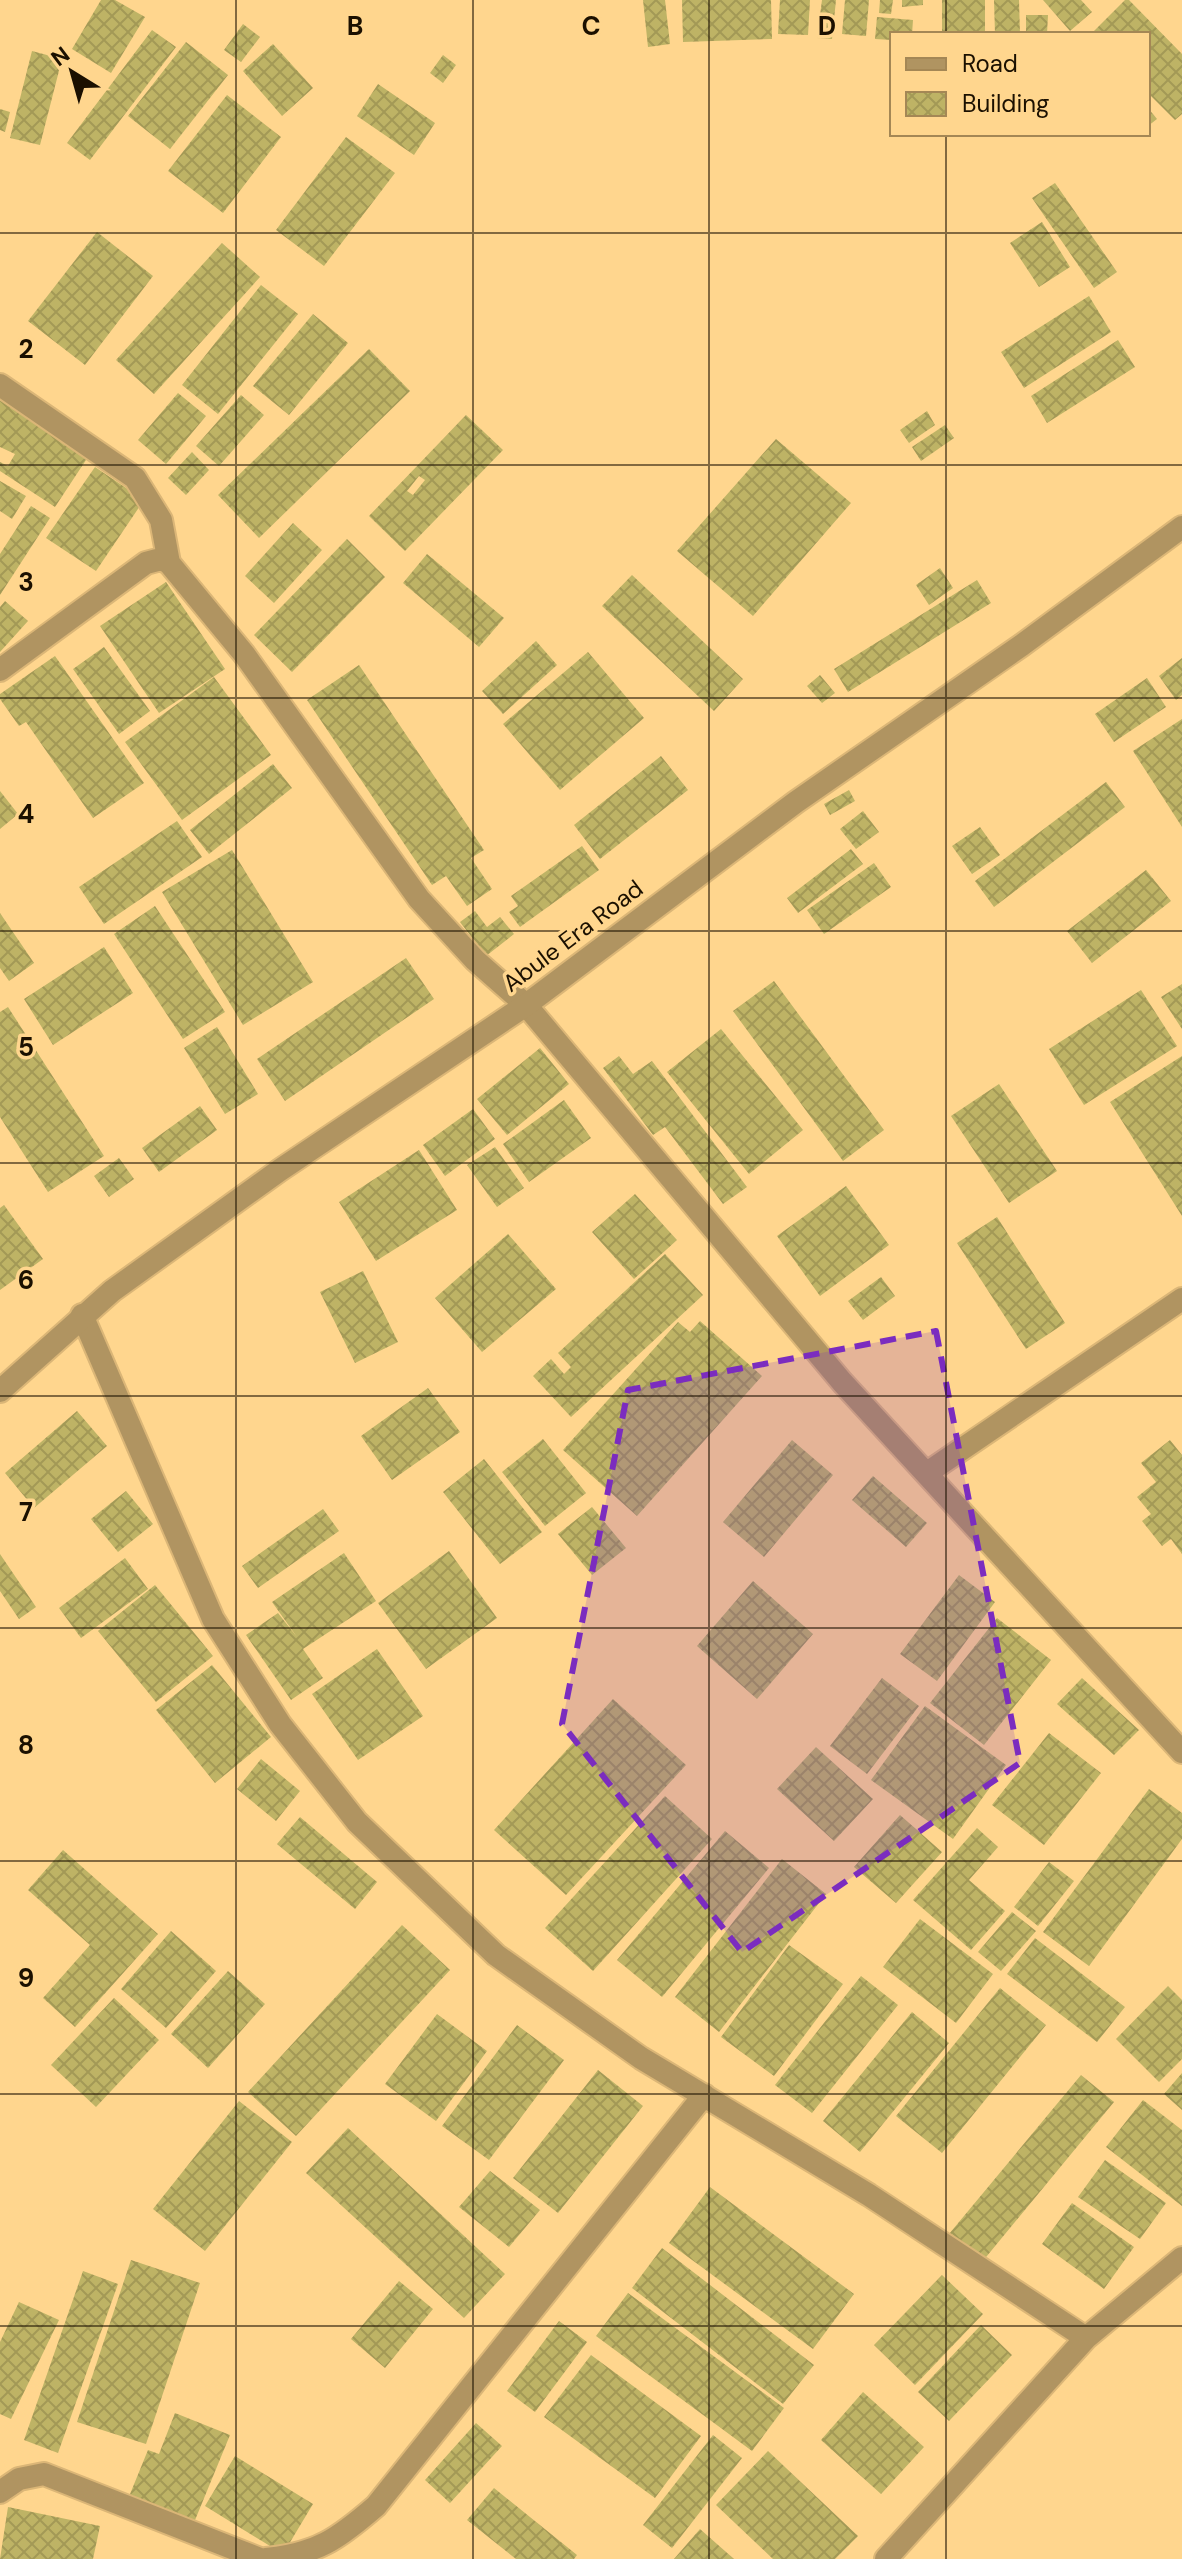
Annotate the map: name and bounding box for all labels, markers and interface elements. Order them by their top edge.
text: B [347,9,363,43]
text: C [581,9,601,43]
text: D [818,9,836,43]
north arrow [32,32,112,112]
legend [890,32,1150,136]
text: N [45,40,75,73]
text: Road [962,48,1018,79]
text: Building [962,88,1049,119]
text: 2 [18,332,34,366]
text: 3 [18,565,34,599]
text: 4 [18,797,34,831]
street label: Abule Era Road [496,873,649,998]
text: 5 [18,1030,34,1064]
text: 6 [18,1263,34,1297]
text: 7 [19,1495,33,1529]
text: 8 [18,1728,34,1762]
text: 9 [18,1961,34,1995]

